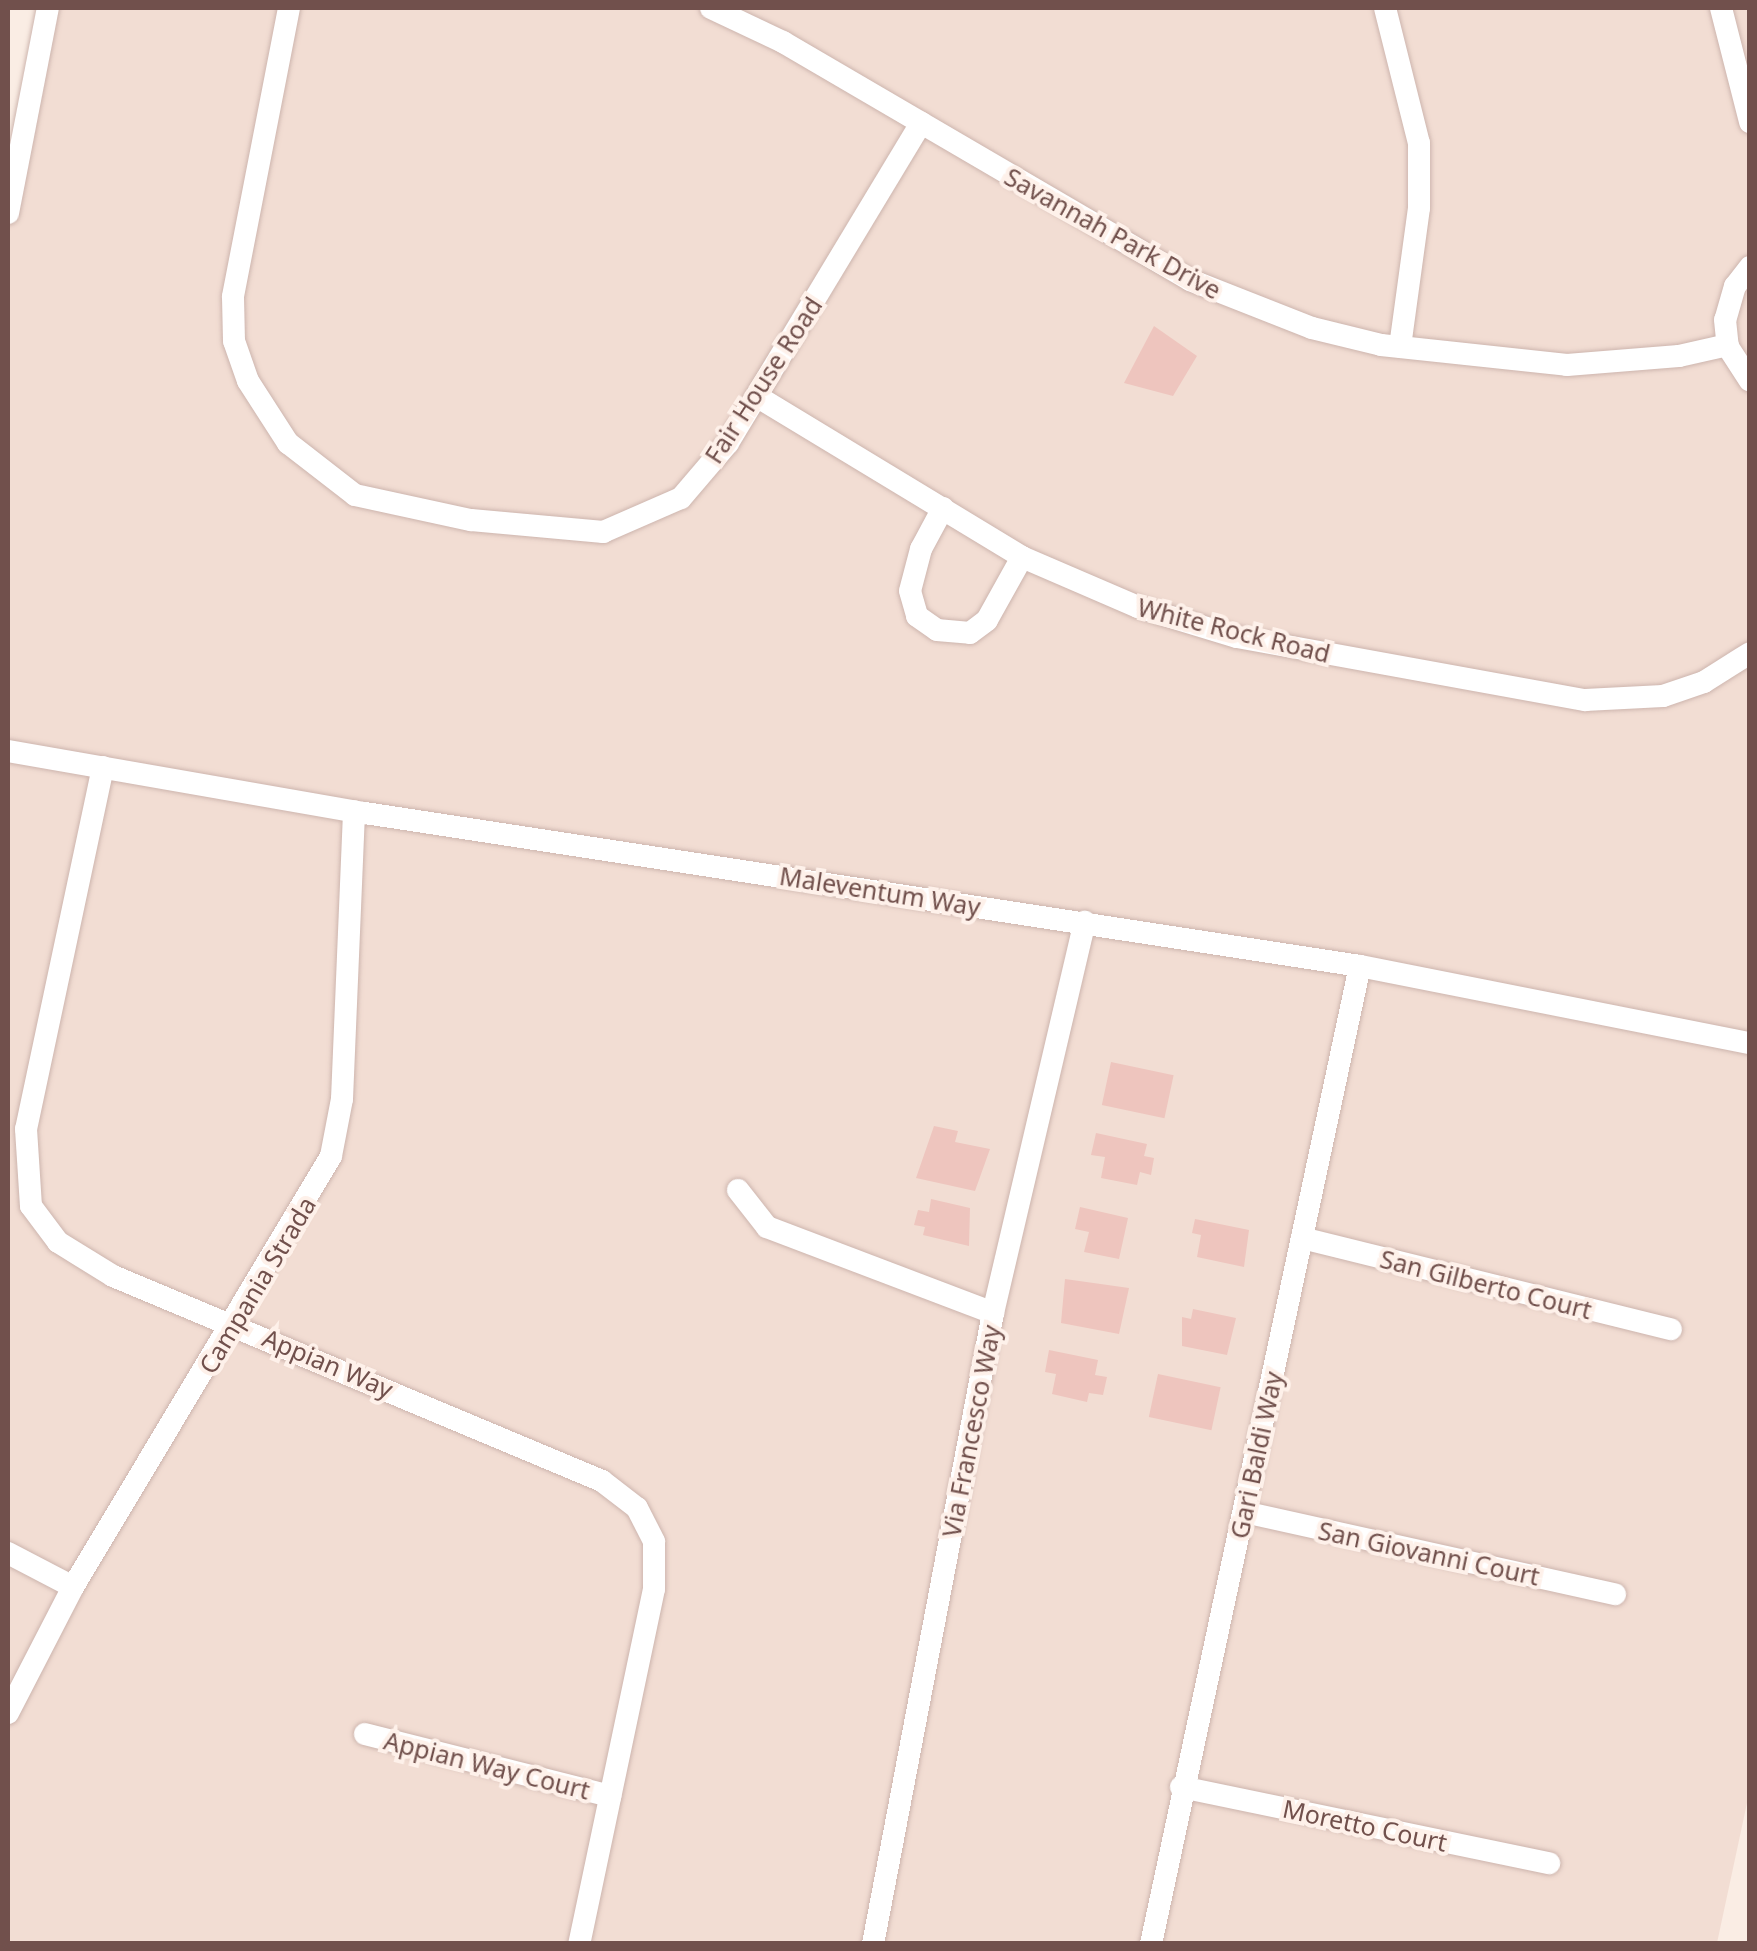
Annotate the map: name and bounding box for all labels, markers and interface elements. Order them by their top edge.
street label: Savannah Park Drive [1000,161,1226,305]
street label: Fair House Road [698,291,828,469]
street label: White Rock Road [1135,592,1333,668]
street label: Maleventum Way [777,860,983,922]
street label: Campania Strada [192,1191,322,1379]
street label: San Gilberto Court [1377,1243,1595,1325]
street label: Appian Way [258,1322,398,1404]
street label: Via Francesco Way [936,1322,1006,1540]
street label: Gari Baldi Way [1224,1369,1288,1541]
street label: San Giovanni Court [1316,1515,1542,1591]
street label: Appian Way Court [381,1725,593,1805]
street label: Moretto Court [1280,1793,1450,1857]

